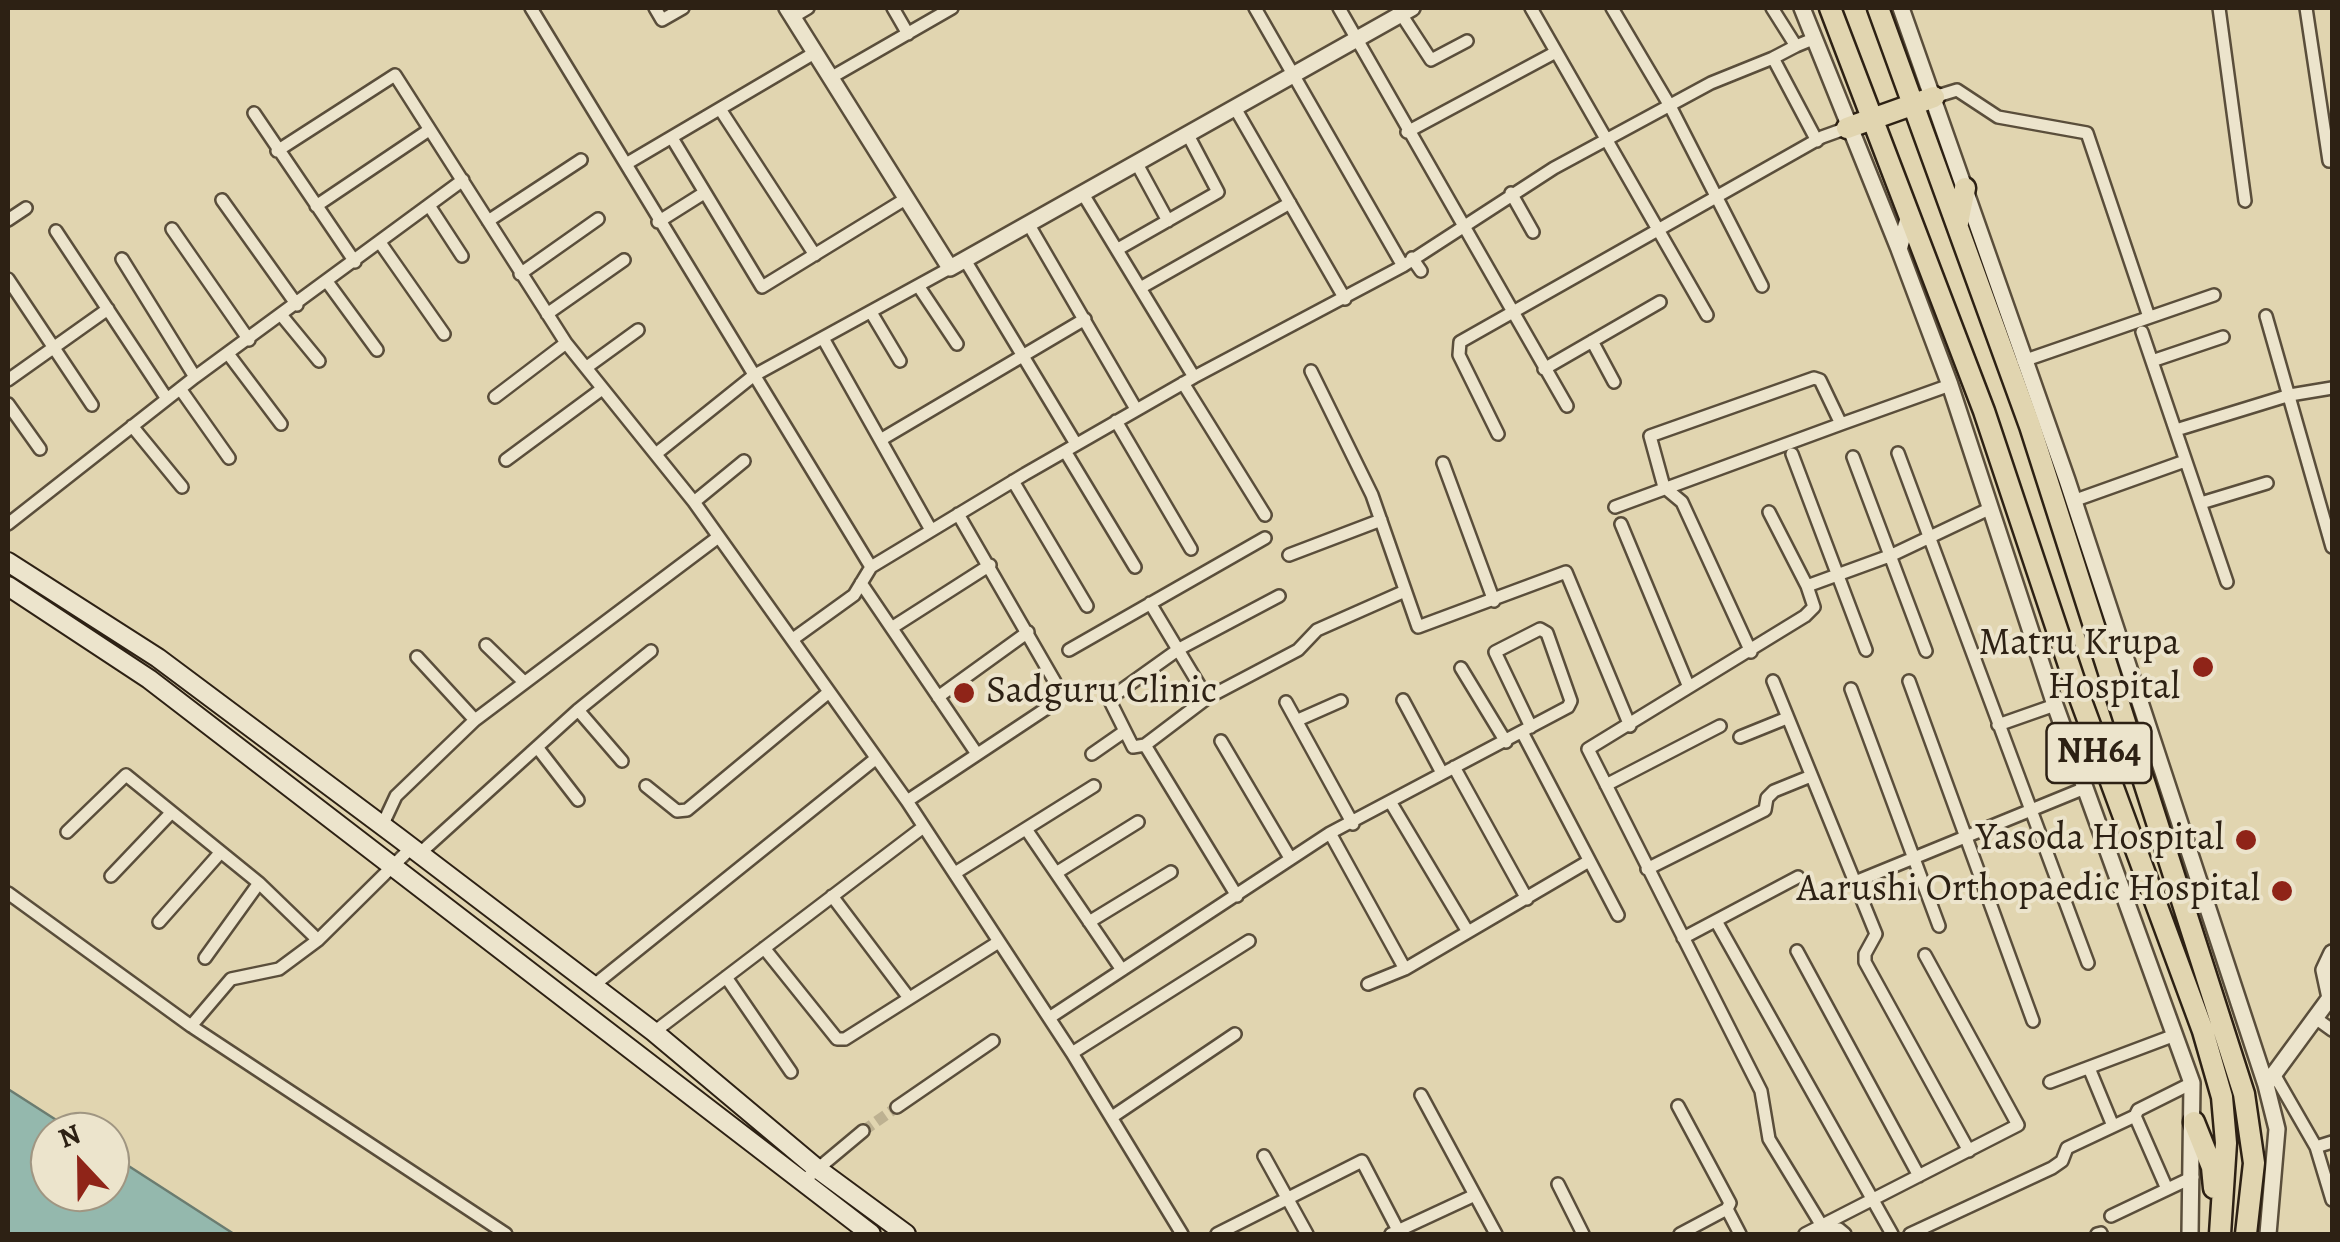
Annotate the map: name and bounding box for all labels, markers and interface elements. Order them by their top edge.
place label: Matru Krupa Hospital [1979,622,2180,712]
marker: Matru Krupa Hospital [2190,654,2216,680]
place label: Sadguru Clinic [986,670,1217,716]
marker: Sadguru Clinic [951,680,977,706]
road number: NH64 [2046,723,2152,783]
place label: Yasoda Hospital [1976,817,2224,863]
marker: Yasoda Hospital [2233,827,2259,853]
place label: Aarushi Orthopaedic Hospital [1797,868,2260,914]
marker: Aarushi Orthopaedic Hospital [2269,878,2295,904]
north arrow [30,1112,130,1212]
text: N [53,1115,86,1157]

